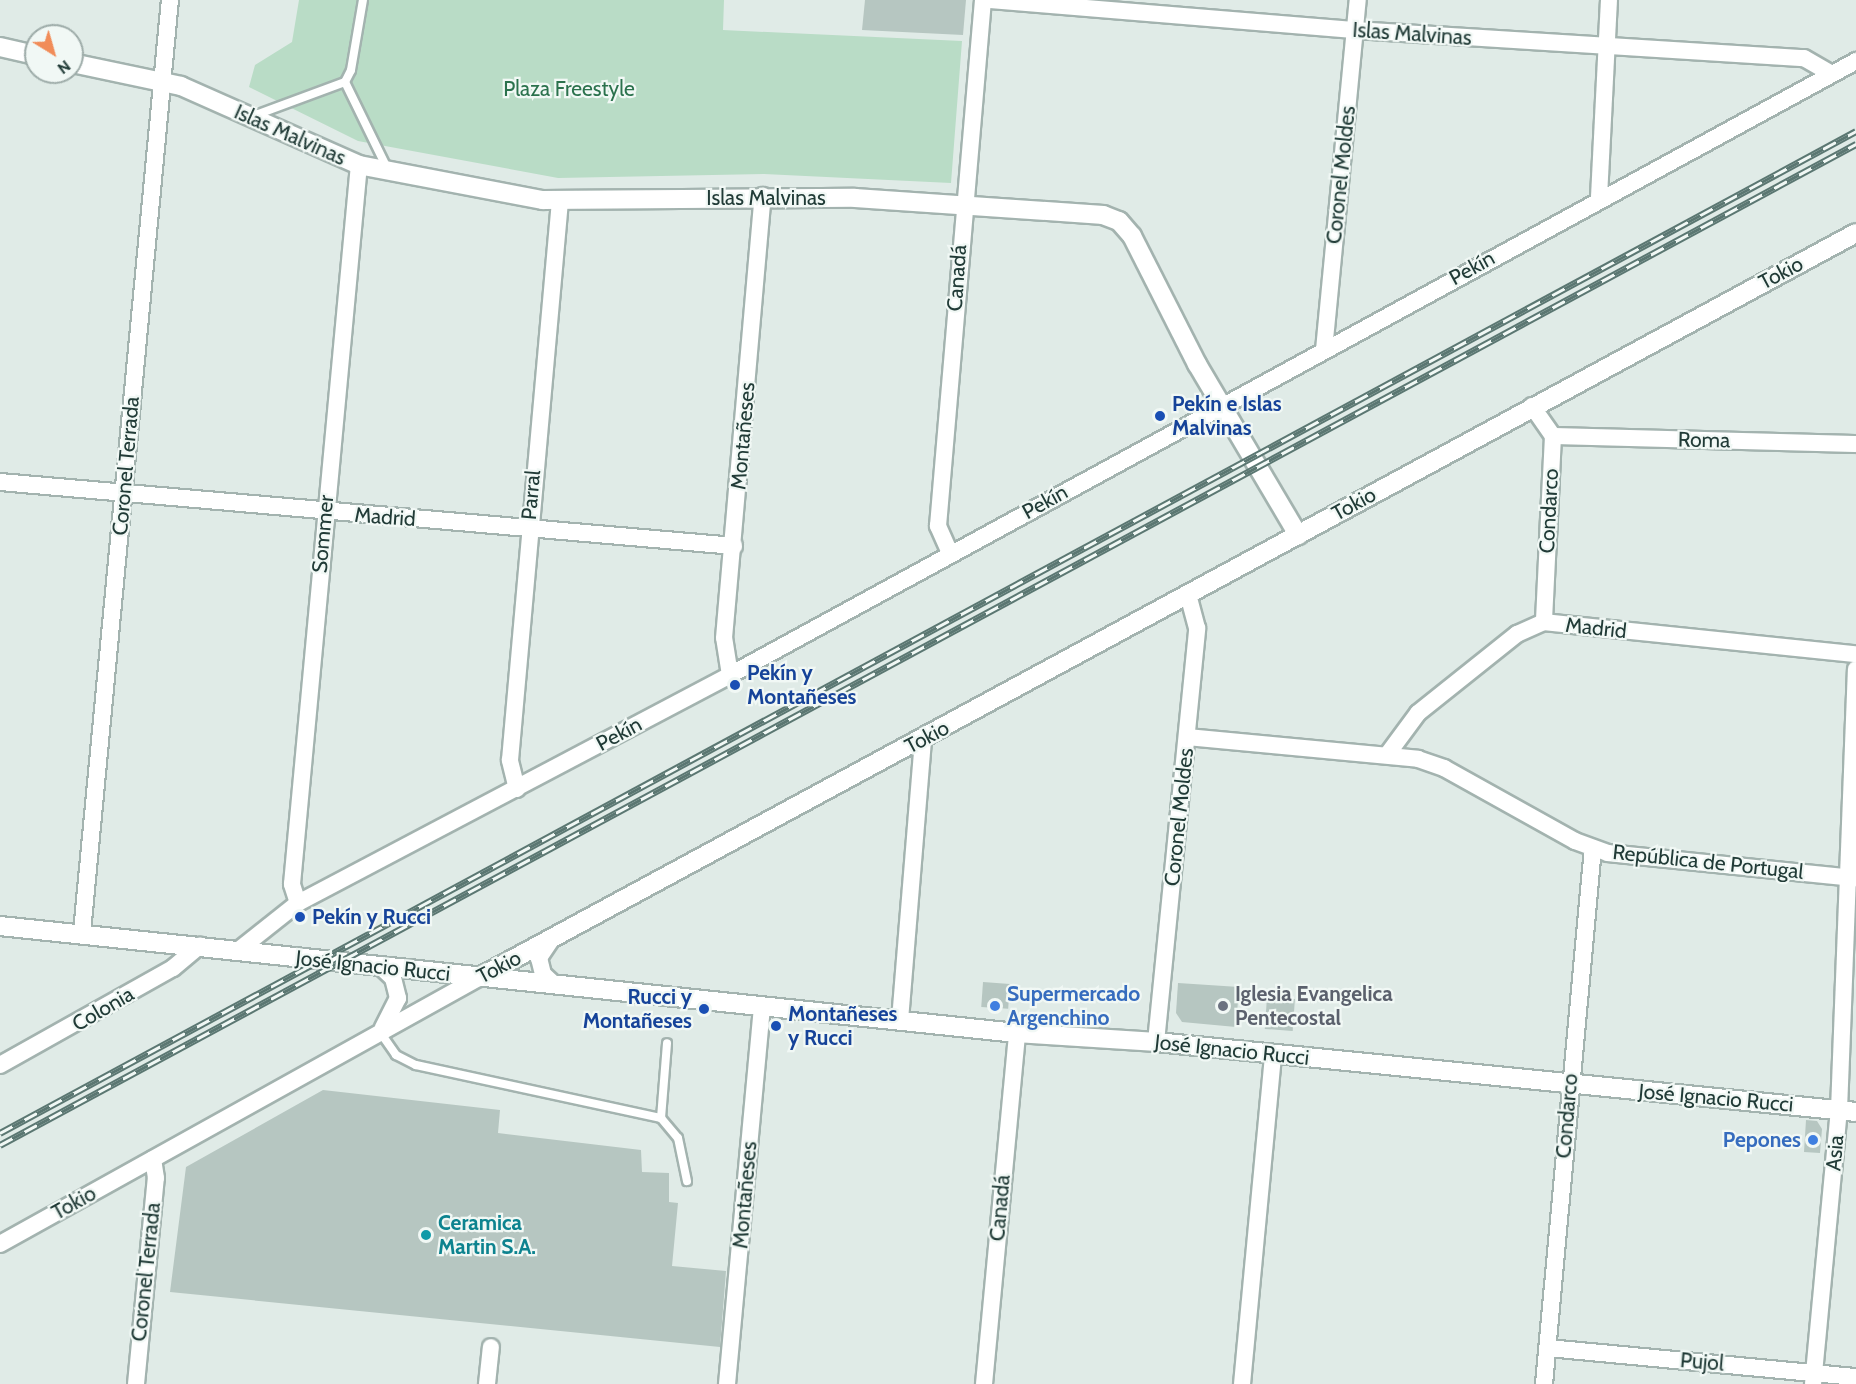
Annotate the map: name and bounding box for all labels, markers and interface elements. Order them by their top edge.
street label: Islas Malvinas [1352,17,1472,51]
north arrow [24,24,84,84]
text: N [54,56,74,78]
park label: Plaza Freestyle [503,76,635,102]
street label: Islas Malvinas [230,99,350,171]
street label: Coronel Moldes [1321,105,1361,245]
street label: Islas Malvinas [706,185,826,211]
street label: Canadá [942,244,972,312]
street label: Pekín [1445,245,1499,291]
street label: Tokio [1755,251,1807,295]
street label: Montañeses [726,381,760,491]
place label: Pekín e Islas Malvinas [1172,391,1282,441]
street label: Coronel Terrada [107,395,145,537]
marker: Pekín e Islas Malvinas [1153,409,1167,423]
street label: Roma [1678,427,1730,453]
street label: Condarco [1534,468,1564,554]
street label: Parral [516,469,546,521]
street label: Pekín [1018,479,1072,525]
street label: Tokio [1328,482,1380,526]
street label: Sommer [307,494,339,574]
street label: Madrid [353,502,417,532]
street label: Madrid [1564,612,1628,644]
place label: Pekín y Montañeses [747,660,856,710]
marker: Pekín y Montañeses [728,678,742,692]
street label: Pekín [592,712,646,756]
street label: Tokio [901,715,953,759]
street label: Coronel Moldes [1159,747,1199,887]
street label: República de Portugal [1611,839,1805,885]
place label: Pekín y Rucci [312,904,431,930]
marker: Pekín y Rucci [293,910,307,924]
street label: José Ignacio Rucci [295,945,451,987]
street label: Tokio [473,945,525,989]
street label: Colonia [68,981,138,1037]
place label: Supermercado Argenchino [1007,981,1140,1031]
place label: Iglesia Evangelica Pentecostal [1235,981,1393,1031]
place label: Rucci y Montañeses [583,984,692,1034]
marker: Supermercado Argenchino [988,999,1002,1013]
marker: Iglesia Evangelica Pentecostal [1216,999,1230,1013]
place label: Montañeses y Rucci [788,1001,897,1051]
marker: Rucci y Montañeses [697,1002,711,1016]
marker: Montañeses y Rucci [769,1019,783,1033]
street label: José Ignacio Rucci [1154,1029,1310,1071]
street label: Condarco [1551,1073,1583,1159]
street label: José Ignacio Rucci [1638,1079,1794,1117]
place label: Pepones [1723,1127,1801,1153]
marker: Pepones [1806,1133,1820,1147]
street label: Asia [1821,1134,1849,1172]
street label: Montañeses [728,1140,762,1250]
street label: Canadá [985,1174,1015,1242]
street label: Tokio [48,1181,100,1225]
street label: Coronel Terrada [126,1201,166,1343]
place label: Ceramica Martin S.A. [438,1210,536,1260]
marker: Ceramica Martin S.A. [419,1228,433,1242]
street label: Pujol [1679,1348,1725,1376]

